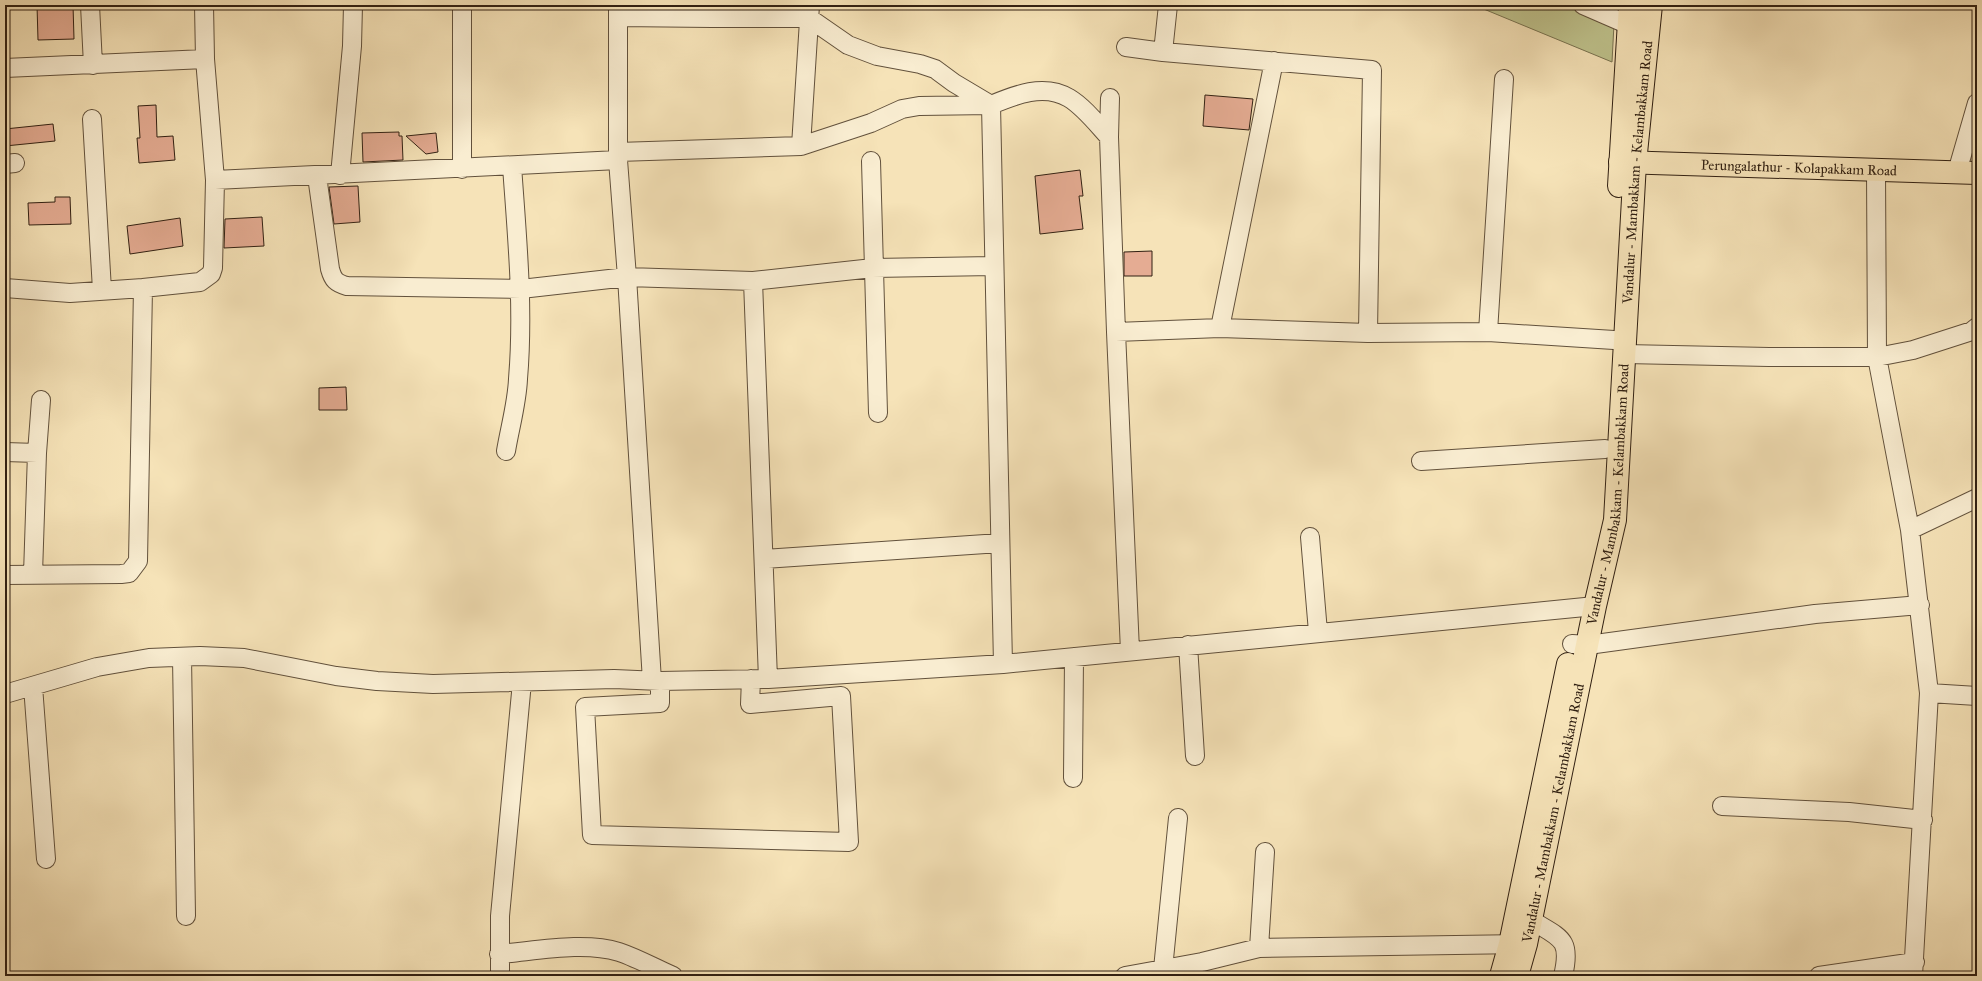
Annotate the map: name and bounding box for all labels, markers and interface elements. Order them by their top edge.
street label: Vandalur - Mambakkam - Kelambakkam Road [1619,40,1656,305]
street label: Perungalathur - Kolapakkam Road [1701,156,1897,179]
street label: Vandalur - Mambakkam - Kelambakkam Road [1583,363,1632,627]
street label: Vandalur - Mambakkam - Kelambakkam Road [1518,682,1587,945]

